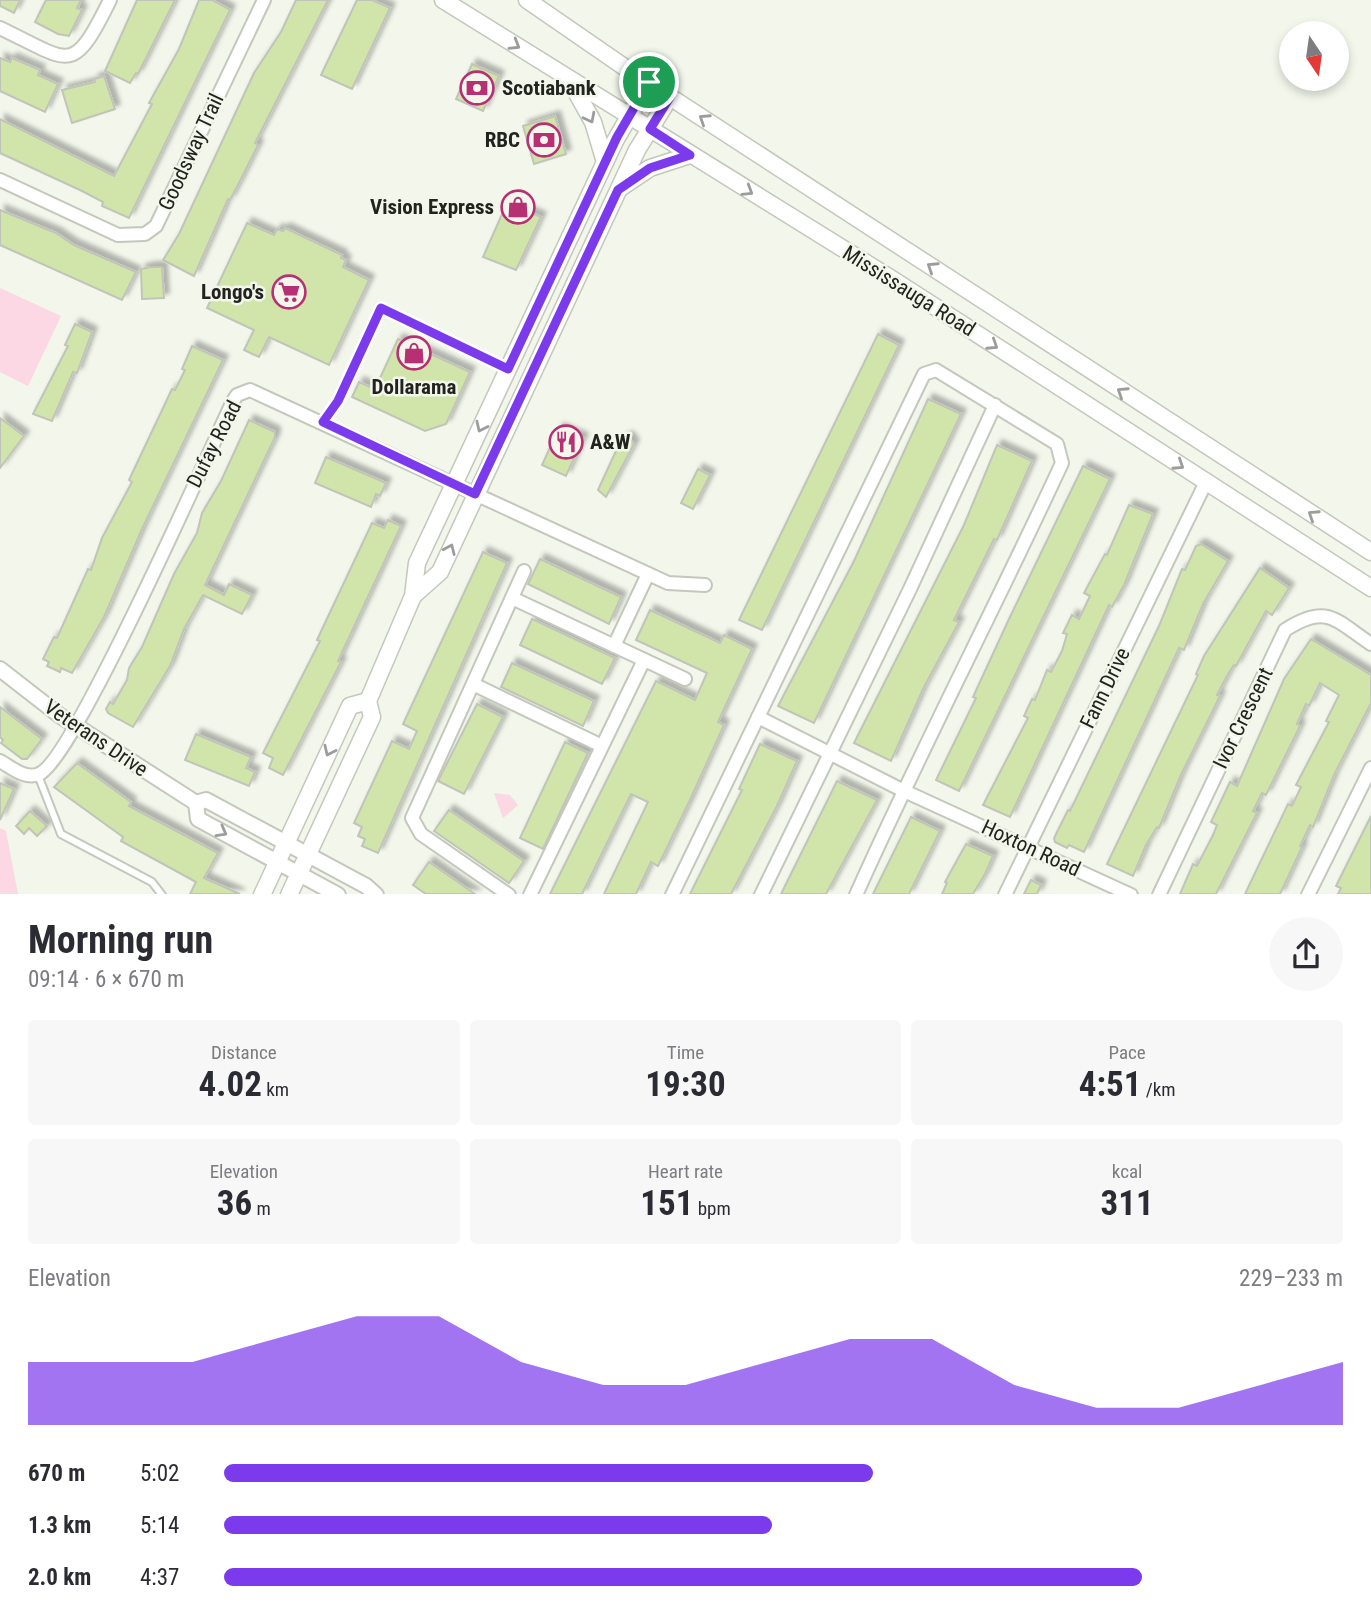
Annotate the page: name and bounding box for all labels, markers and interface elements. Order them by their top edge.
north arrow [1279,21,1349,91]
map controls [1279,21,1349,91]
one-way arrow [508,37,521,50]
pin [619,52,679,112]
icon: arrive [630,63,668,101]
bank icon: Scotiabank [458,69,496,107]
place label: Scotiabank [502,76,597,100]
street label: Goodsway Trail [153,90,229,214]
one-way arrow [582,111,596,123]
one-way arrow [699,114,712,127]
bank icon: RBC [525,121,563,159]
place label: RBC [485,128,520,152]
one-way arrow [740,183,753,196]
shop icon: Vision Express [499,188,537,226]
place label: Vision Express [370,195,494,219]
street label: Mississauga Road [838,241,980,341]
one-way arrow [927,263,940,276]
supermarket icon: Longo's [270,273,308,311]
place label: Longo's [201,280,264,304]
shop icon: Dollarama [395,334,433,372]
one-way arrow [986,336,999,349]
place label: Dollarama [372,375,457,399]
one-way arrow [1117,387,1130,400]
street label: Dufay Road [182,396,246,492]
one-way arrow [475,420,489,432]
restaurant icon: A&W [547,423,585,461]
place label: A&W [590,430,631,454]
one-way arrow [1171,456,1184,469]
one-way arrow [1308,510,1321,523]
one-way arrow [442,544,456,557]
street label: Fann Drive [1075,644,1135,732]
street label: Ivor Crescent [1208,664,1278,772]
street label: Veterans Drive [40,695,152,782]
one-way arrow [323,744,337,756]
street label: Hoxton Road [978,815,1084,881]
one-way arrow [214,824,227,837]
button: share [1269,917,1343,991]
text: Morning run [28,918,213,962]
text: 09:14 · 6 × 670 m [28,966,184,993]
text: Distance [211,1041,277,1064]
text: Time [667,1041,704,1064]
text: Pace [1109,1041,1146,1064]
text: 4.02 [199,1064,262,1105]
text: 19:30 [645,1064,726,1105]
text: 4:51 [1079,1064,1141,1105]
text: km [262,1078,289,1101]
text: /km [1141,1078,1176,1101]
text: Elevation [210,1160,278,1183]
text: Heart rate [648,1160,723,1183]
text: kcal [1112,1160,1142,1183]
text: 36 [217,1183,252,1224]
text: 151 [640,1183,693,1224]
text: 311 [1101,1183,1154,1224]
text: m [252,1197,271,1220]
text: bpm [693,1197,731,1220]
text: Elevation [28,1265,111,1292]
text: 229–233 m [1239,1265,1343,1292]
text: 670 m [28,1460,85,1487]
text: 5:02 [140,1460,179,1487]
text: 1.3 km [28,1512,91,1539]
text: 5:14 [140,1512,179,1539]
text: 2.0 km [28,1564,91,1591]
text: 4:37 [140,1564,179,1591]

